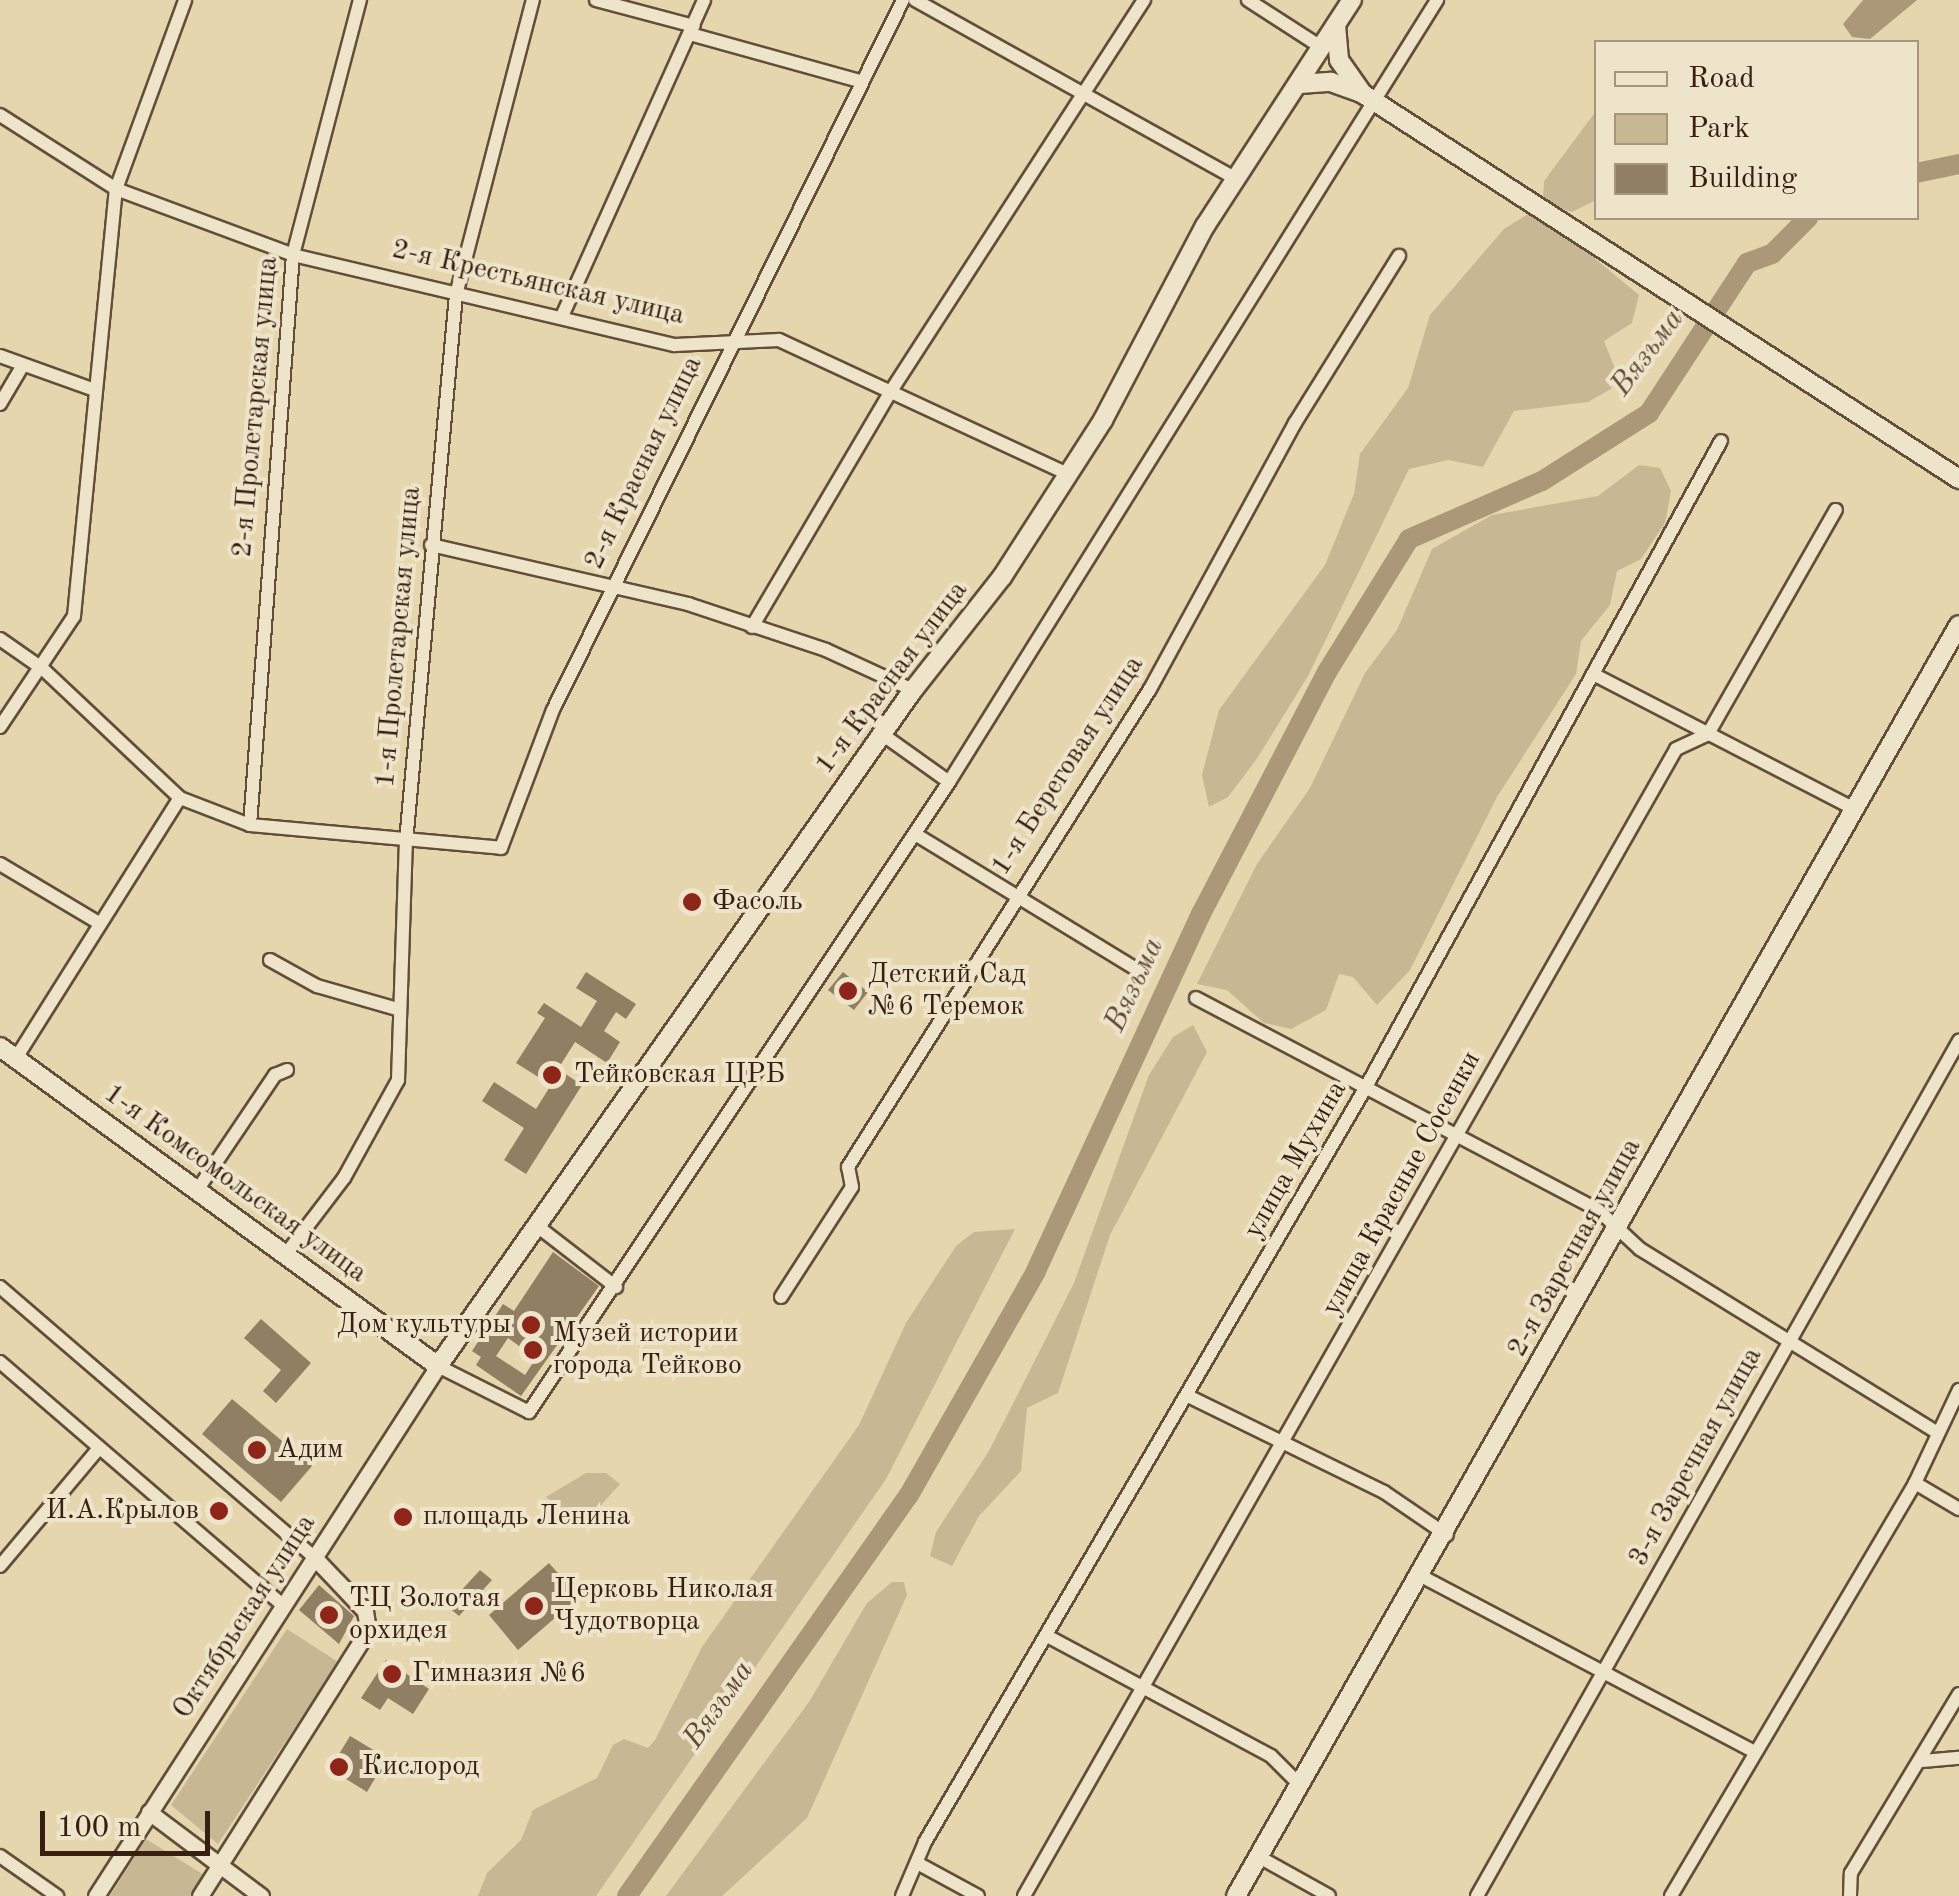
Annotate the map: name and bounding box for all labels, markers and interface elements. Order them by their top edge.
legend [1594,40,1919,220]
text: Road [1688,64,1755,94]
text: Park [1688,114,1750,144]
text: Building [1688,164,1797,194]
street label: 2-я Крестьянская улица [388,233,688,333]
street label: 2-я Пролетарская улица [226,255,286,559]
water label: Вязьма [1604,303,1692,403]
street label: 2-я Красная улица [578,351,710,575]
street label: 1-я Пролетарская улица [369,485,429,789]
street label: 1-я Красная улица [808,575,976,781]
street label: 1-я Береговая улица [984,650,1152,882]
place label: Фасоль [712,885,803,919]
marker: Фасоль [681,891,703,913]
water label: Вязьма [1098,932,1172,1038]
place label: Детский Сад №6 Теремок [868,958,1025,1024]
marker: Детский Сад №6 Теремок [837,980,859,1002]
street label: улица Красные Сосенки [1315,1046,1489,1322]
place label: Тейковская ЦРБ [574,1058,785,1092]
marker: Тейковская ЦРБ [539,1062,565,1088]
street label: улица Мухина [1237,1075,1355,1245]
street label: 1-я Комсомольская улица [97,1077,373,1291]
street label: 2-я Заречная улица [1501,1133,1649,1363]
place label: Дом культуры [337,1308,511,1342]
marker: Дом культуры [520,1314,542,1336]
place label: Музей истории города Тейково [553,1317,742,1383]
marker: Музей истории города Тейково [522,1339,544,1361]
street label: 3-я Заречная улица [1622,1342,1770,1572]
place label: Адим [277,1433,343,1467]
marker: Адим [246,1439,268,1461]
place label: И.А.Крылов [46,1494,199,1528]
marker: И.А.Крылов [208,1500,230,1522]
place label: площадь Ленина [423,1500,630,1534]
marker: площадь Ленина [392,1506,414,1528]
street label: Октябрьская улица [166,1508,324,1726]
place label: Церковь Николая Чудотворца [554,1573,774,1639]
place label: ТЦ Золотая орхидея [349,1582,500,1648]
marker: Церковь Николая Чудотворца [523,1595,545,1617]
marker: ТЦ Золотая орхидея [318,1604,340,1626]
water label: Вязьма [676,1654,762,1756]
place label: Гимназия №6 [412,1657,586,1691]
marker: Гимназия №6 [381,1663,403,1685]
place label: Кислород [362,1750,479,1784]
marker: Кислород [326,1754,352,1780]
scale bar [45,1791,215,1853]
text: 100 m [57,1813,141,1843]

